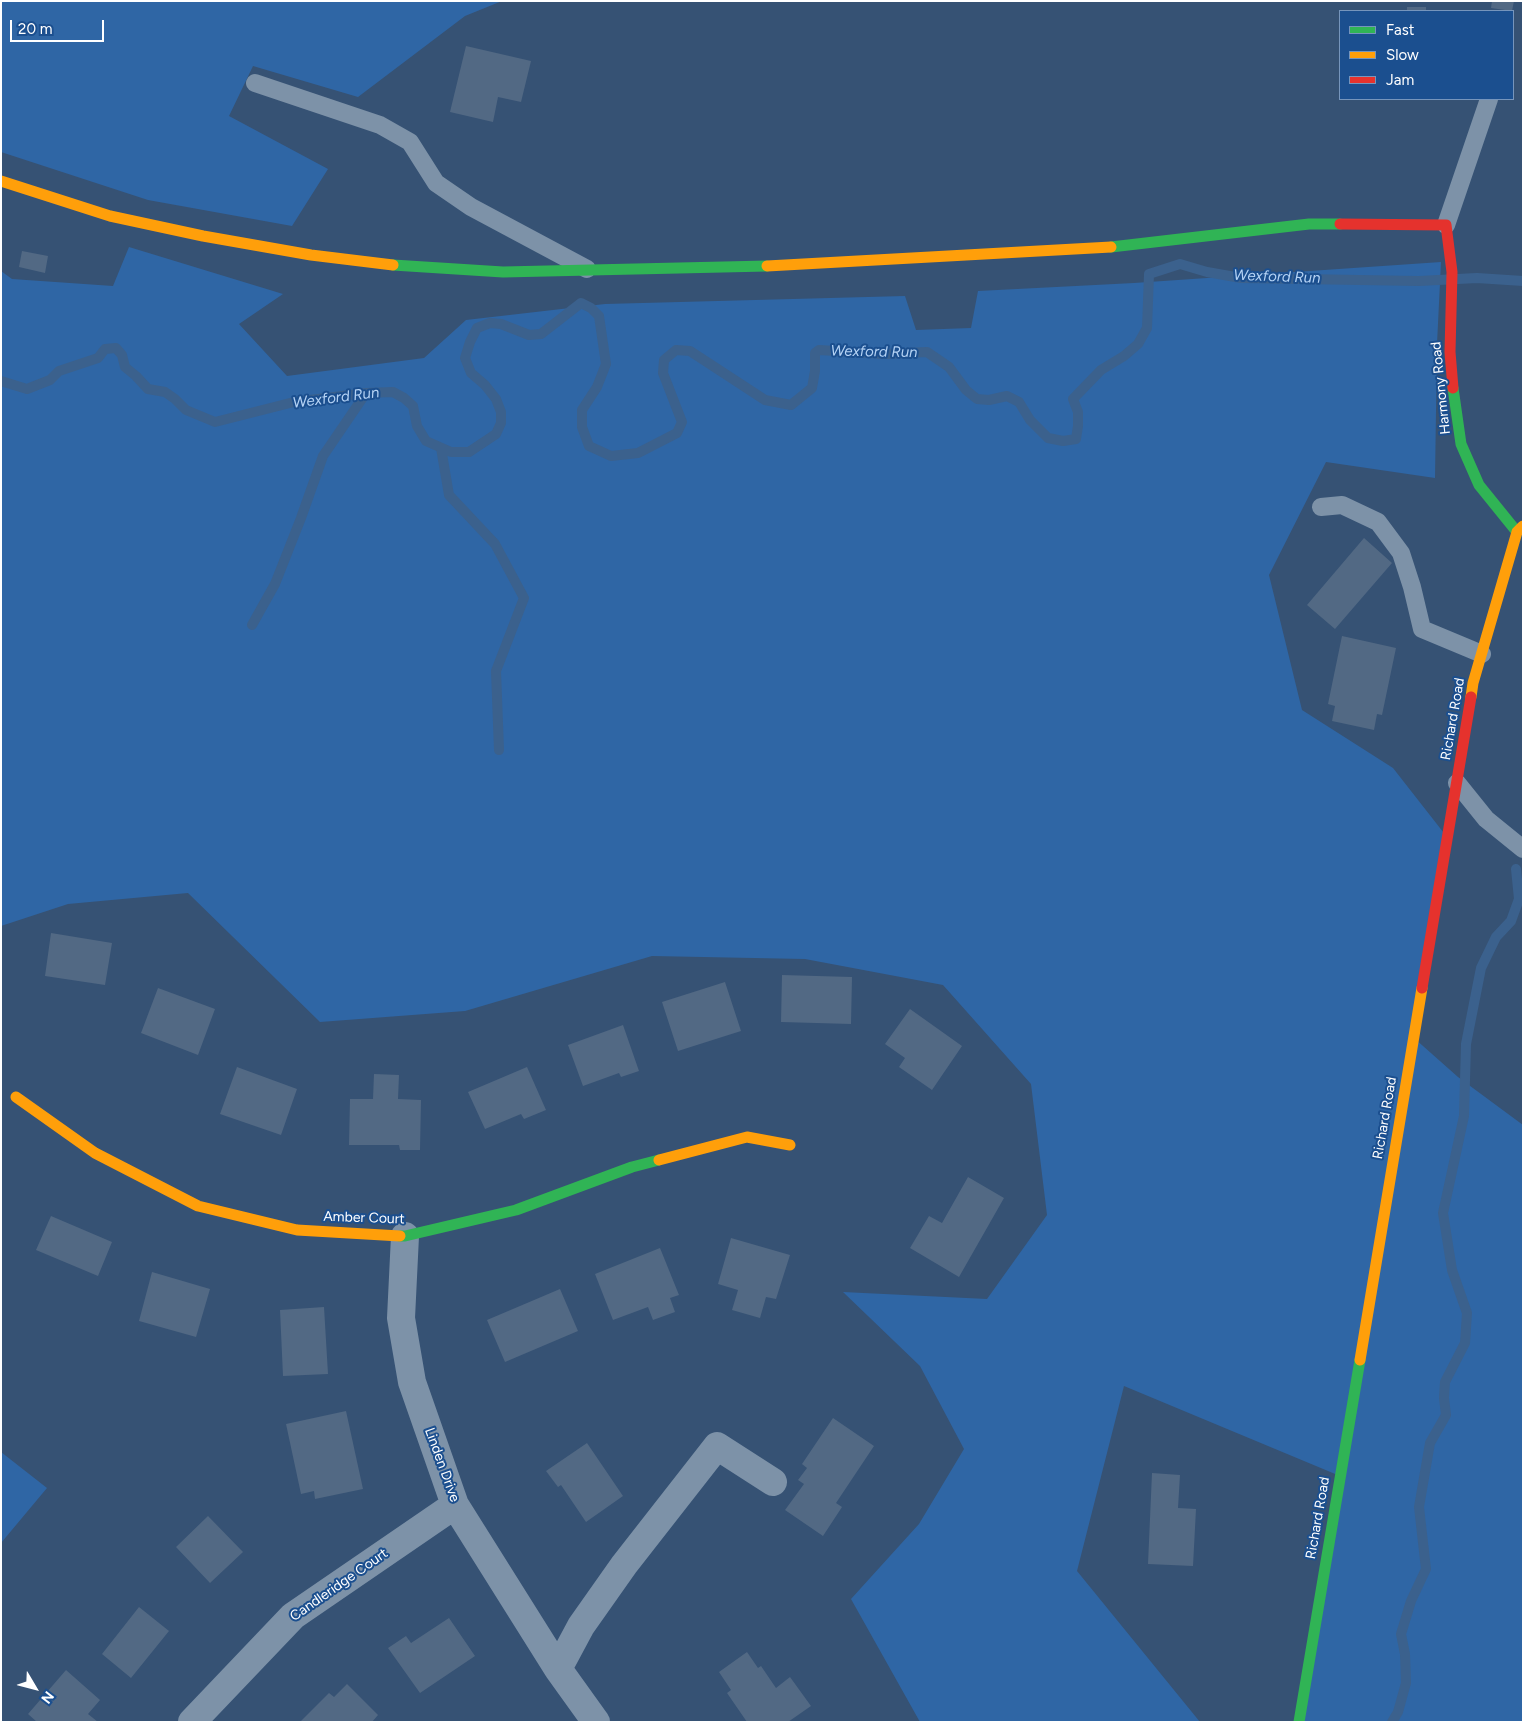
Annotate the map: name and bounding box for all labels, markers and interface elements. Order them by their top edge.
scale bar [12,10,106,42]
legend [1339,10,1514,100]
text: 20 m [18,20,52,38]
text: Fast [1386,21,1414,39]
text: Slow [1386,46,1419,64]
text: Jam [1386,71,1414,89]
water label: Wexford Run [1233,266,1321,288]
street label: Harmony Road [1428,341,1454,435]
water label: Wexford Run [830,342,918,362]
water label: Wexford Run [292,384,380,412]
street label: Richard Road [1438,677,1468,761]
street label: Richard Road [1370,1076,1400,1160]
street label: Amber Court [323,1208,405,1228]
street label: Linden Drive [421,1426,463,1504]
street label: Richard Road [1303,1476,1333,1560]
street label: Candleridge Court [287,1545,391,1625]
north arrow [10,1663,60,1713]
text: N [37,1688,57,1707]

